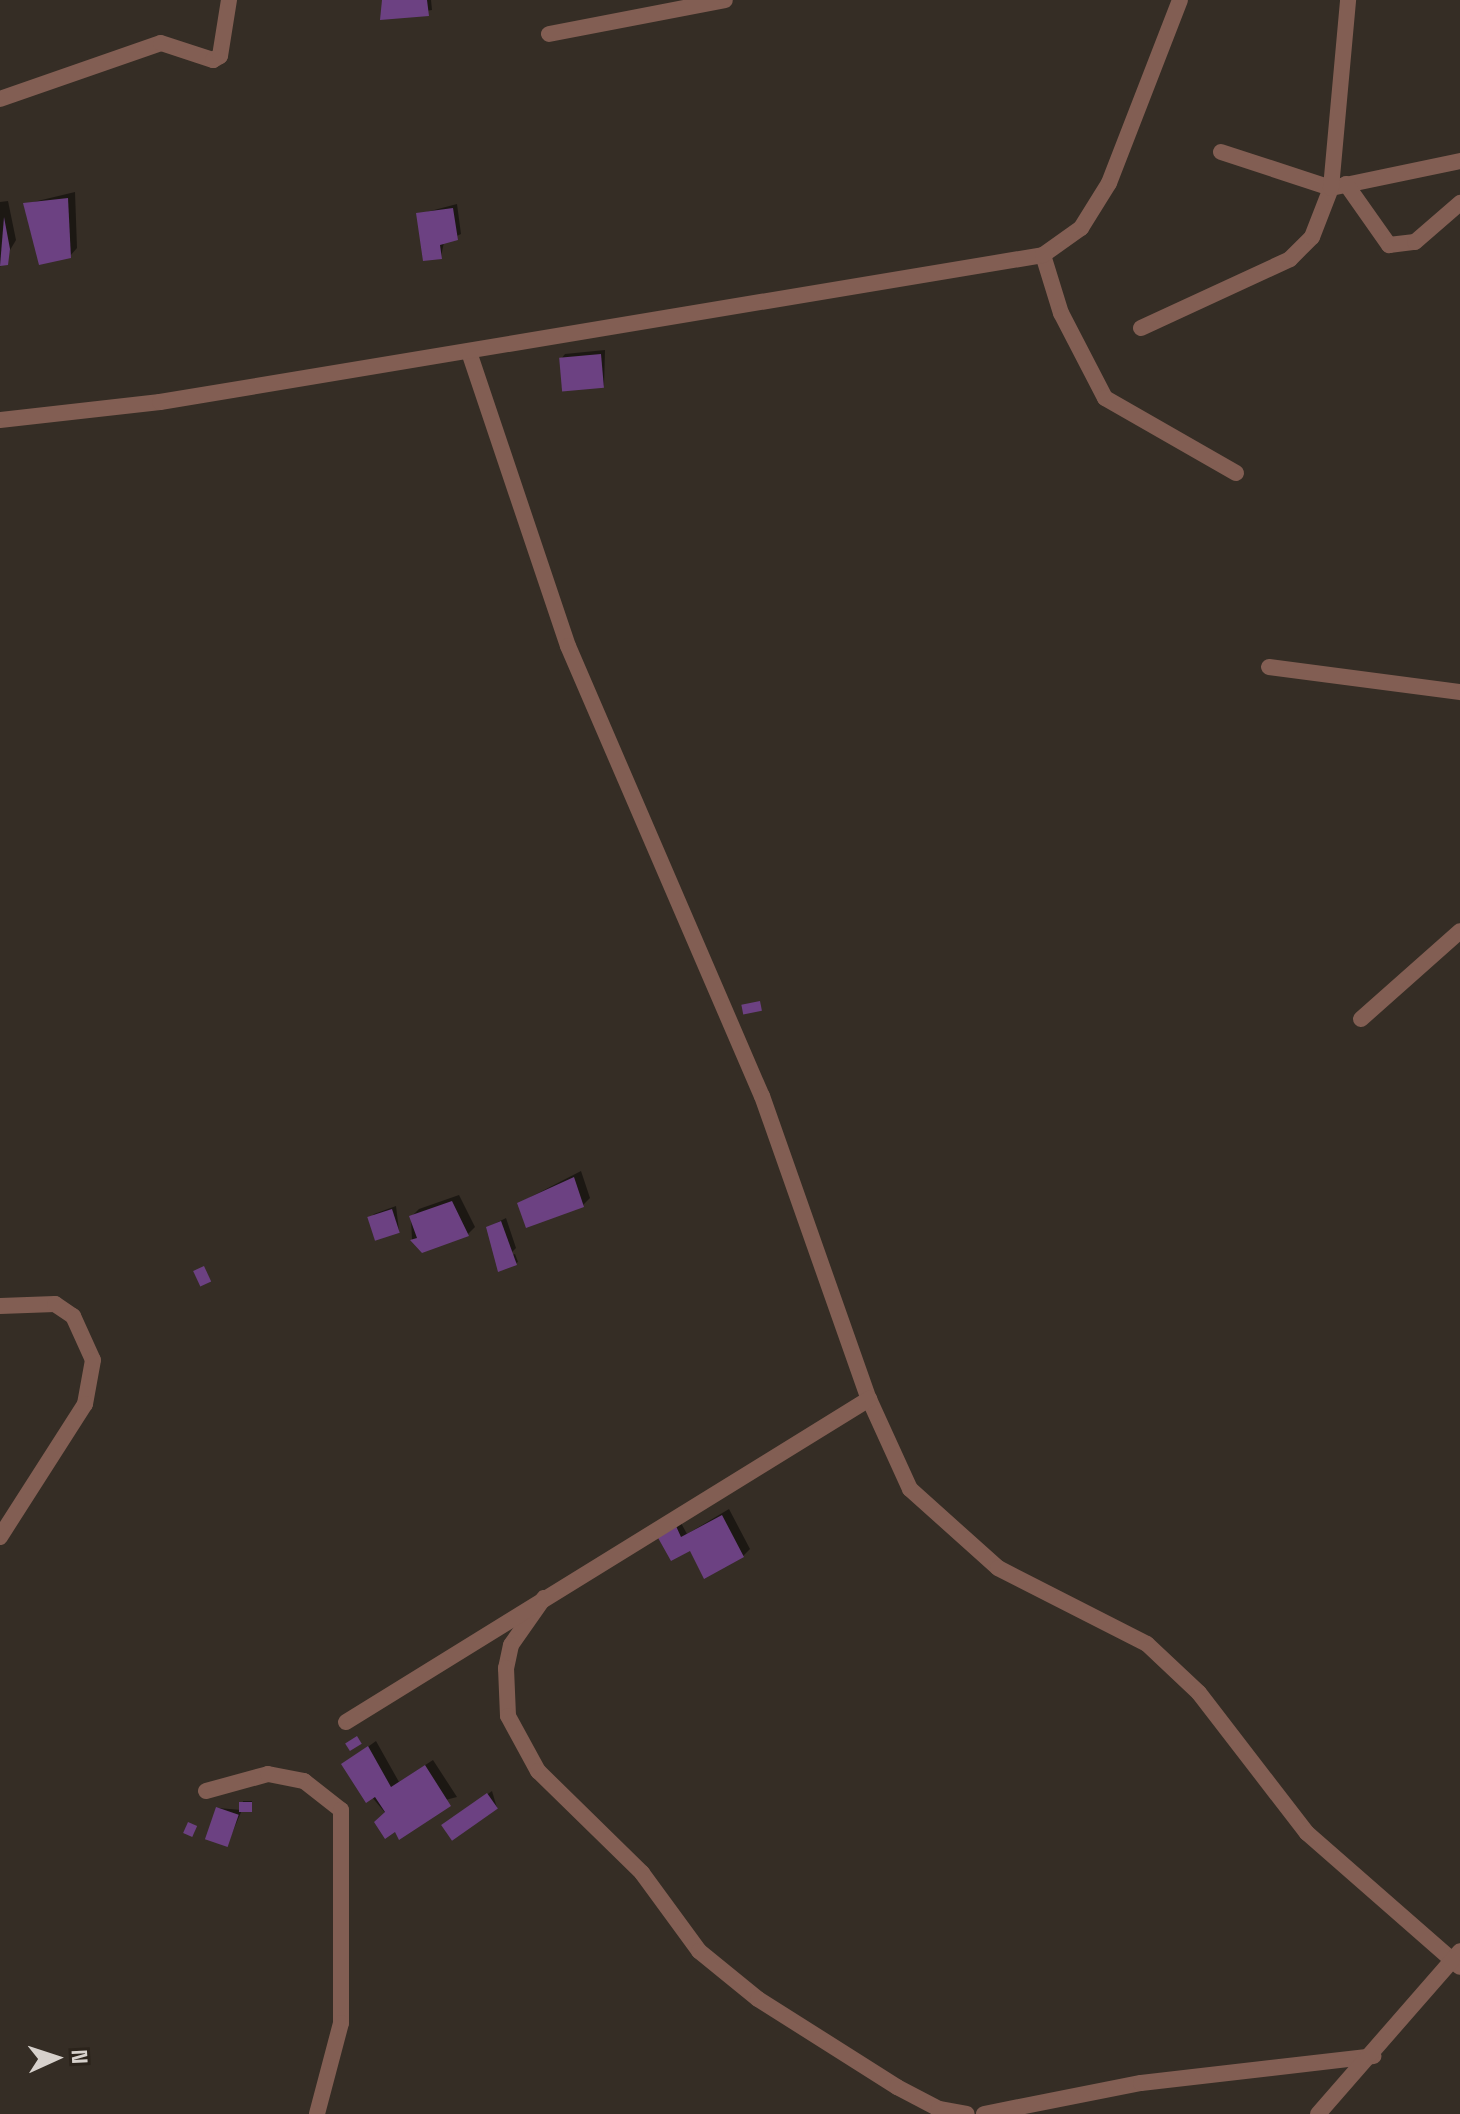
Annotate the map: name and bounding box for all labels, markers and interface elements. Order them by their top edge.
north arrow [16,2018,96,2098]
text: N [66,2049,94,2065]

